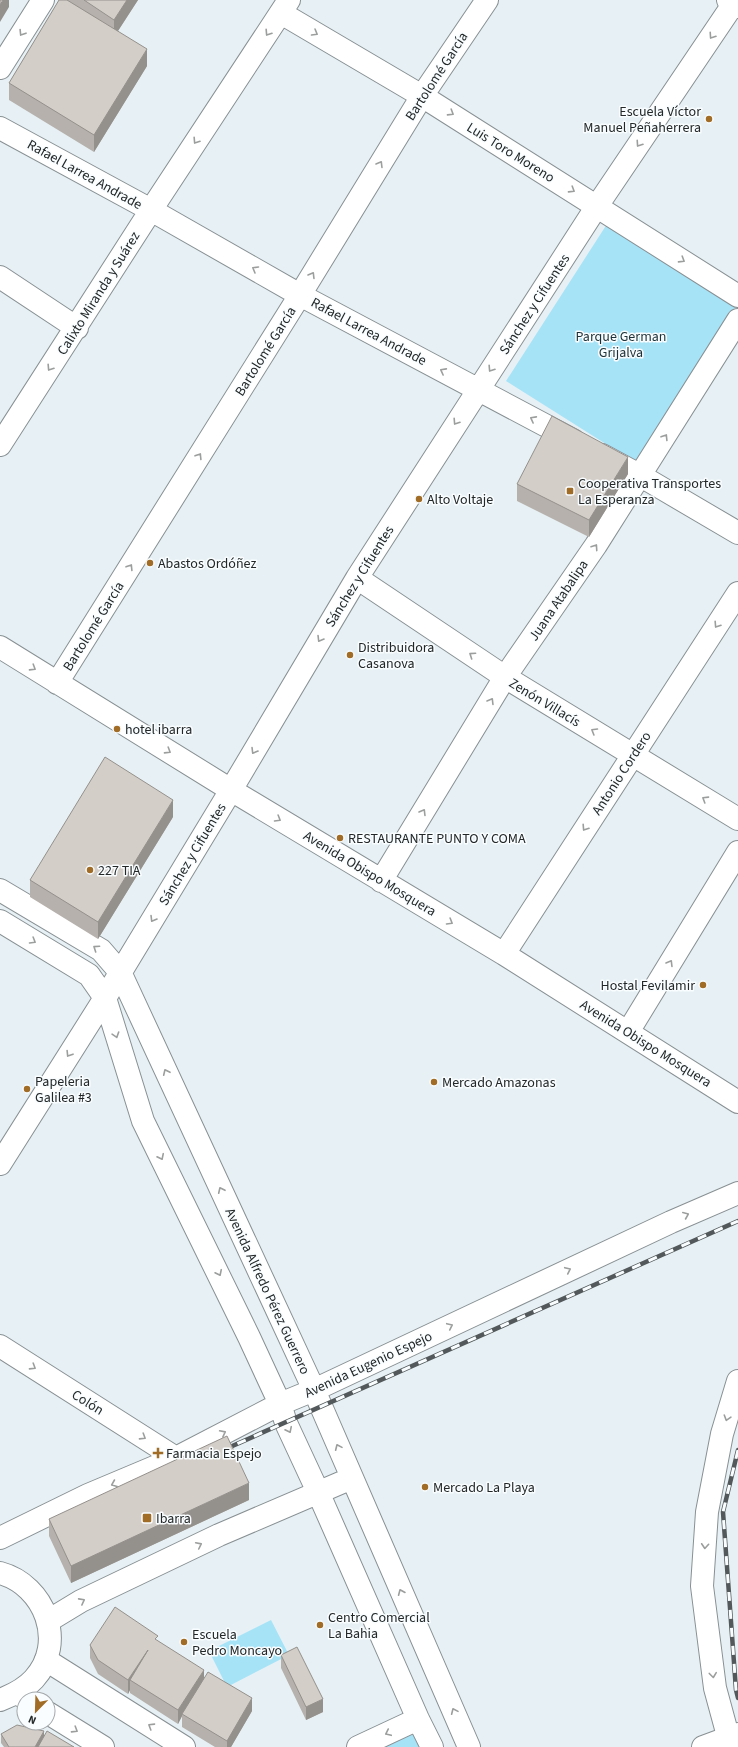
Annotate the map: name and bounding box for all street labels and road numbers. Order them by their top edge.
street label: Bartolomé García [401,28,473,125]
street label: Luis Toro Moreno [463,118,558,188]
street label: Rafael Larrea Andrade [23,135,146,215]
street label: Calixto Miranda y Suárez [53,228,145,359]
street label: Sánchez y Cifuentes [495,250,575,359]
street label: Rafael Larrea Andrade [307,293,430,371]
street label: Bartolomé García [230,303,301,400]
street label: Sánchez y Cifuentes [321,522,399,631]
street label: Juana Atabalipa [524,556,593,645]
street label: Bartolomé García [58,578,129,675]
street label: Zenón Villacís [505,674,584,732]
street label: Antonio Cordero [587,728,656,819]
street label: Sánchez y Cifuentes [154,799,231,910]
street label: Avenida Obispo Mosquera [299,826,440,921]
street label: Avenida Obispo Mosquera [576,995,715,1093]
street label: Avenida Alfredo Pérez Guerrero [220,1205,315,1378]
street label: Avenida Eugenio Espejo [301,1326,436,1403]
street label: Colón [68,1385,107,1420]

